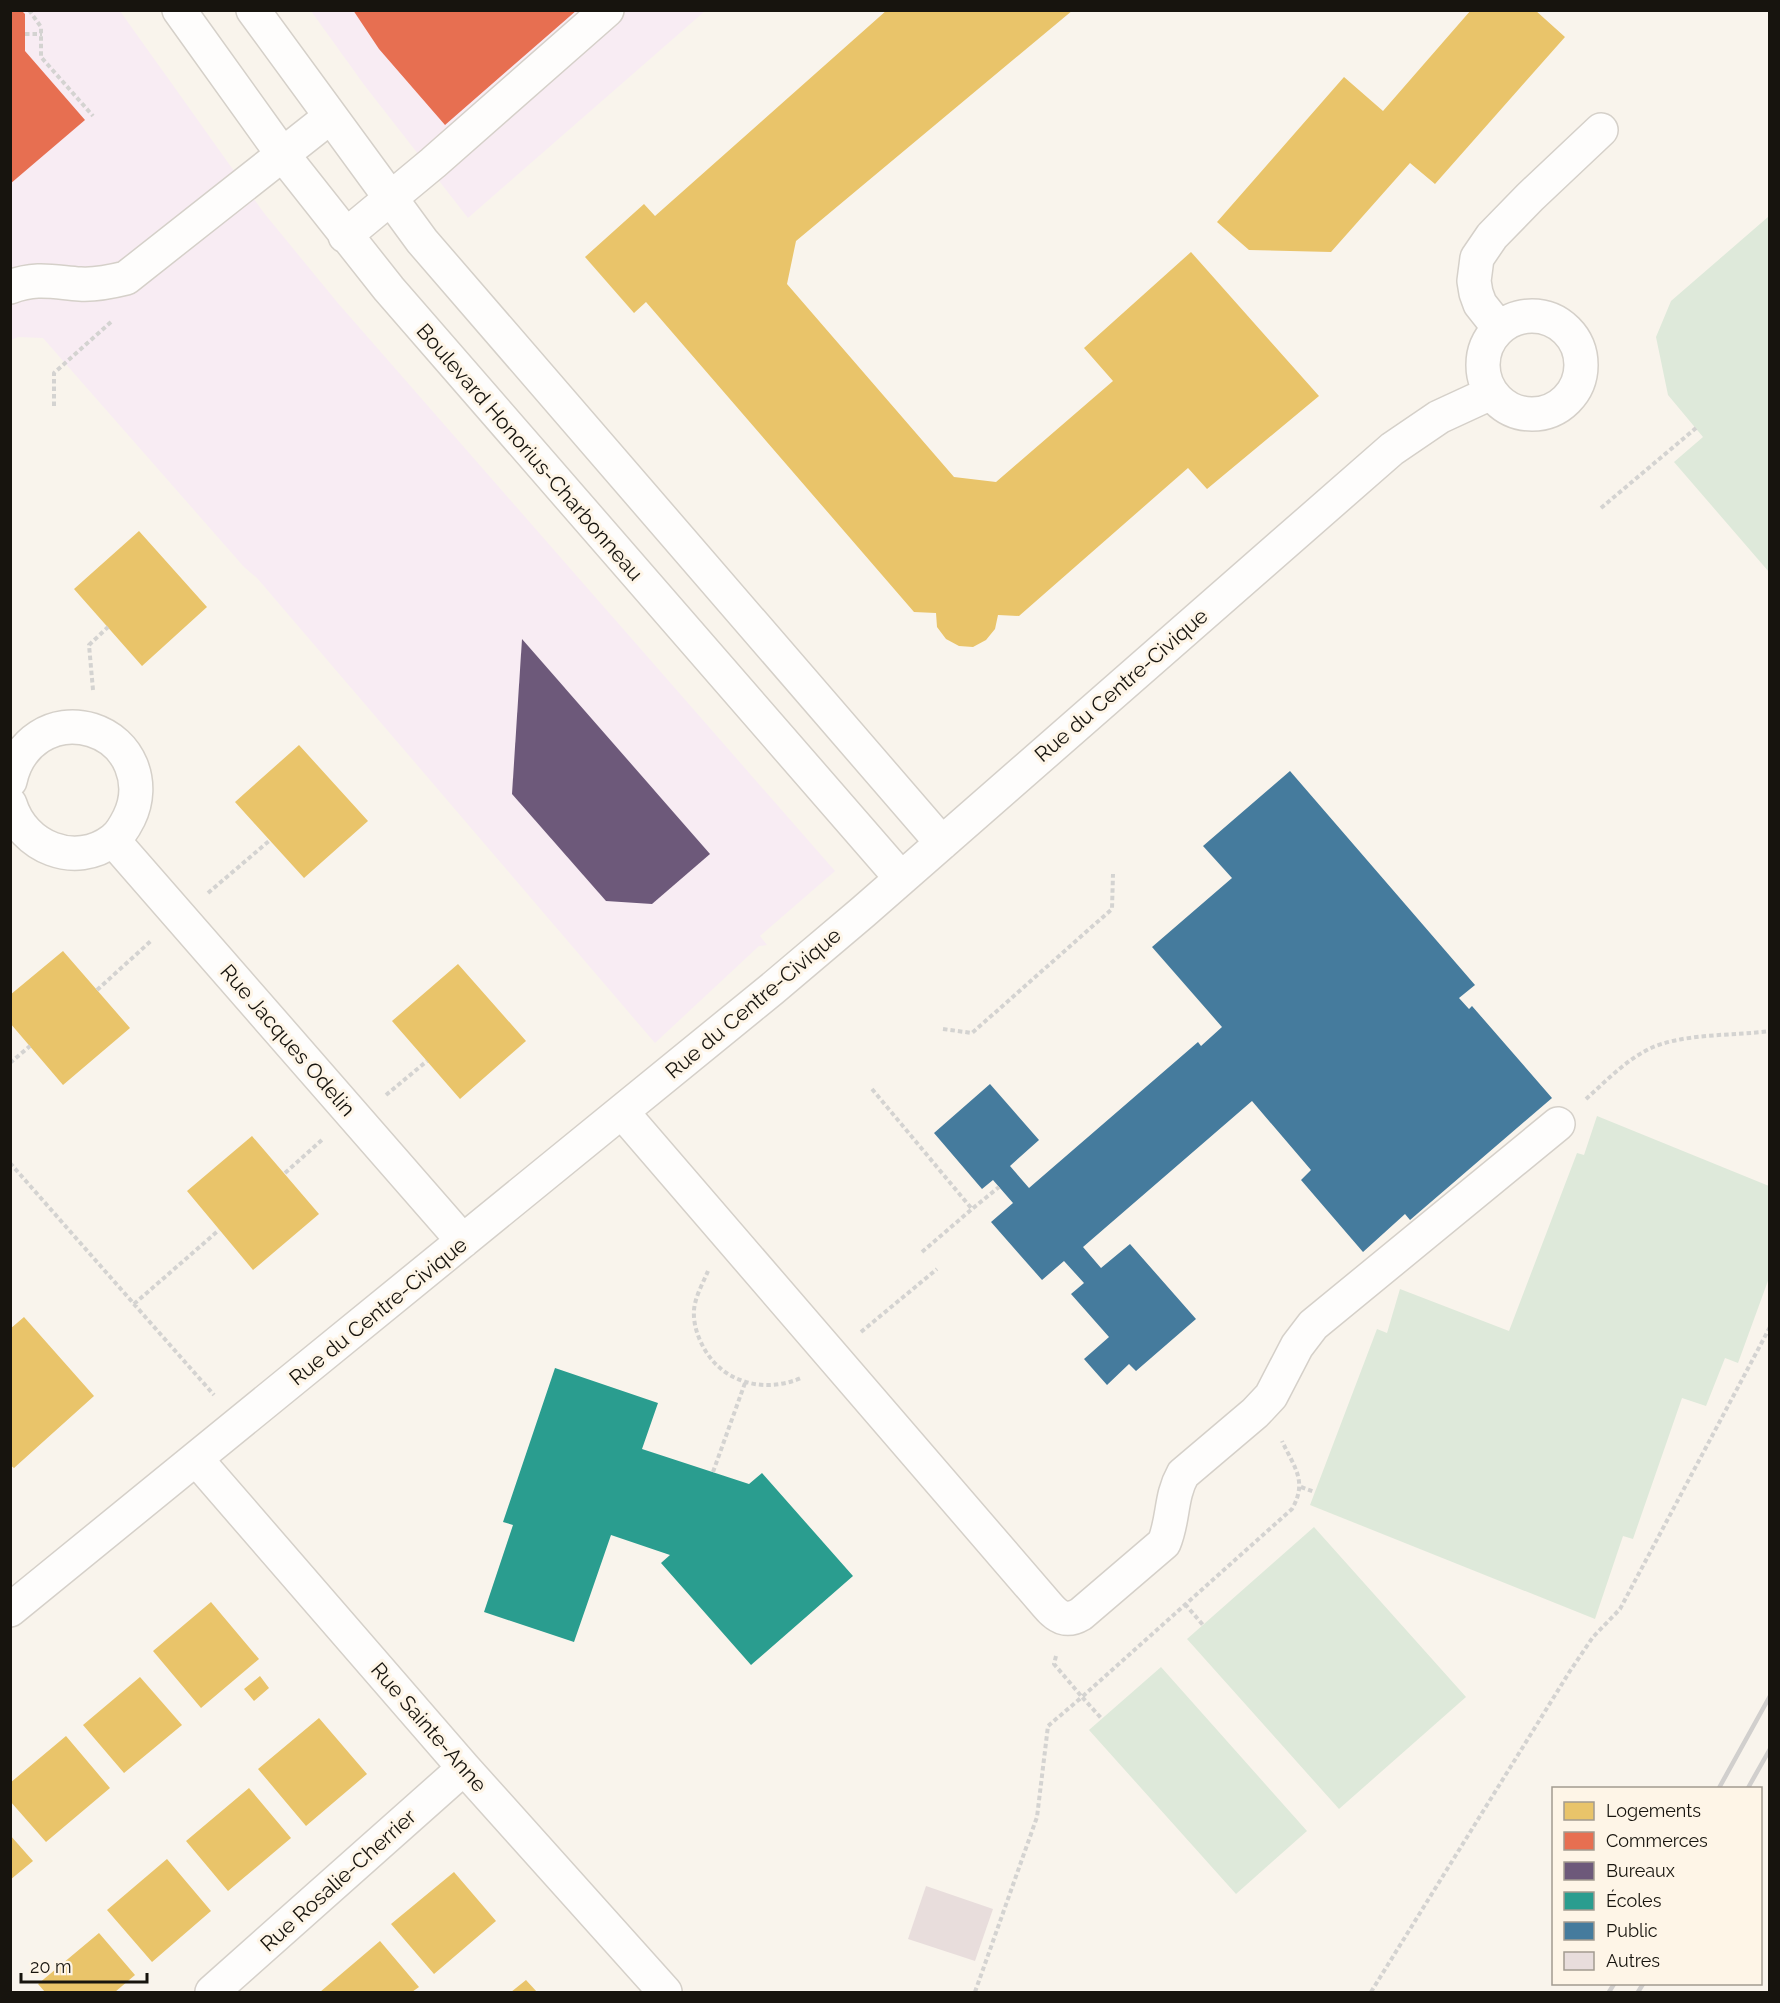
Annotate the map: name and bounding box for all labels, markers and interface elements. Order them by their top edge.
street label: Boulevard Honorius-Charbonneau [412,318,648,586]
street label: Rue du Centre-Civique [1029,603,1213,767]
street label: Rue du Centre-Civique [660,922,846,1084]
street label: Rue Jacques Odelin [215,959,361,1121]
street label: Rue du Centre-Civique [284,1232,472,1390]
street label: Rue Sainte-Anne [366,1657,492,1797]
legend [1552,1787,1762,1985]
text: Logements [1606,1800,1701,1821]
street label: Rue Rosalie-Cherrier [255,1803,421,1956]
text: Commerces [1606,1830,1708,1851]
text: Bureaux [1606,1860,1675,1881]
text: Écoles [1606,1889,1662,1911]
text: Public [1606,1920,1658,1941]
scale bar [21,1946,147,1984]
text: Autres [1606,1950,1660,1971]
text: 20 m [30,1956,72,1977]

